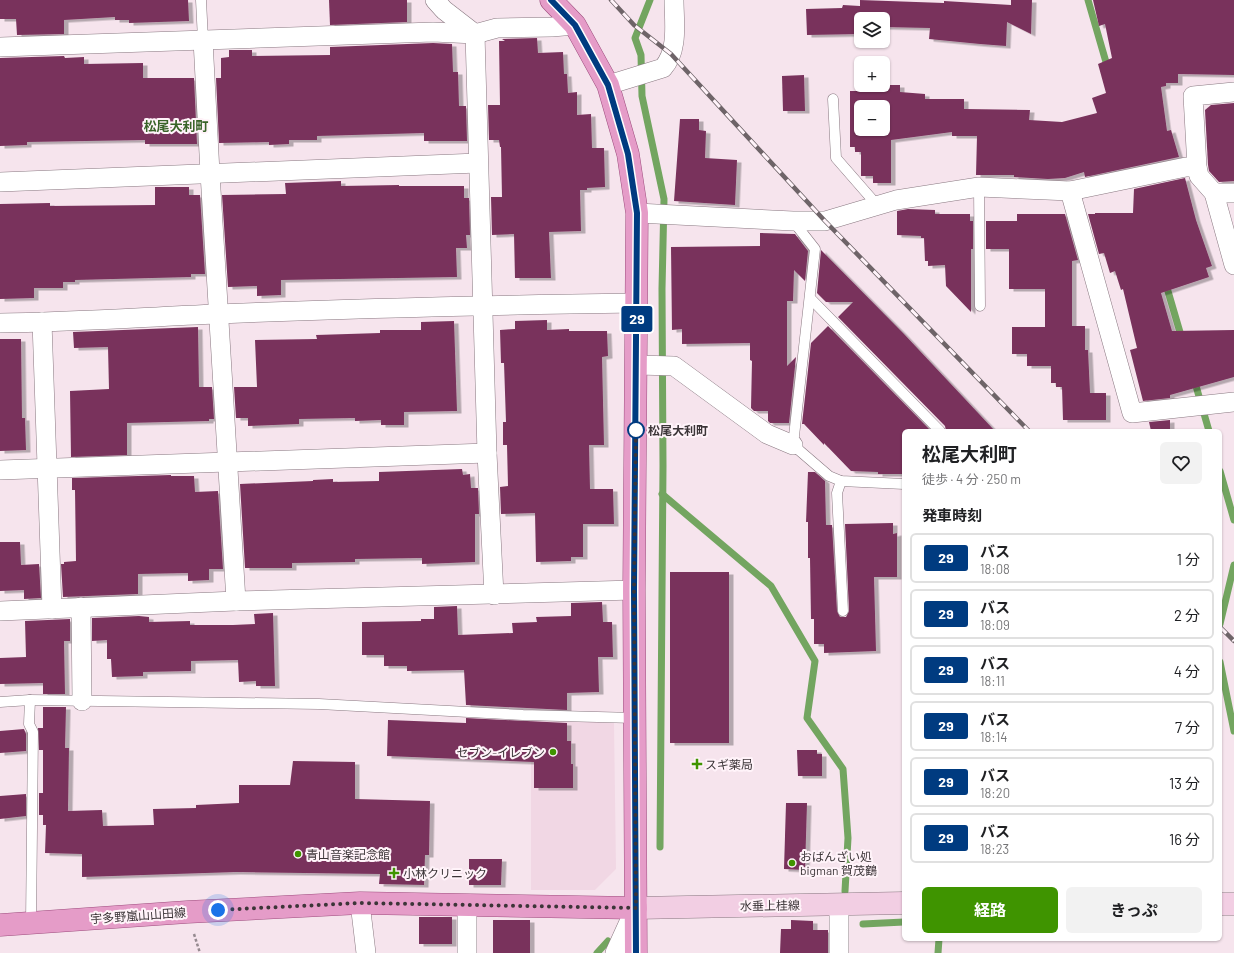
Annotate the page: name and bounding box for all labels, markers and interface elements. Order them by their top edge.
map controls [854,12,890,136]
button: layers [854,12,890,48]
button: + [854,56,890,92]
button: − [854,100,890,136]
district label: 松尾大利町 [143,118,209,134]
line badge: 29 [619,306,655,332]
text: 29 [629,310,645,327]
marker: 松尾大利町 [627,421,645,439]
place label: 松尾大利町 [648,423,708,437]
text: 松尾大利町 [922,442,1017,465]
button: heart [1160,442,1202,484]
text: 徒歩 · 4 分 · 250 m [922,471,1021,487]
text: 発車時刻 [922,506,982,524]
text: バス [980,542,1010,560]
text: 29 [938,549,954,566]
text: 1 分 [1177,550,1200,568]
text: 18:08 [980,561,1010,577]
text: バス [980,598,1010,616]
text: 29 [938,605,954,622]
text: 2 分 [1174,606,1200,624]
text: 18:09 [980,617,1010,633]
text: バス [980,654,1010,672]
text: 29 [938,661,954,678]
text: 4 分 [1174,662,1200,680]
text: 18:11 [980,673,1005,689]
text: バス [980,710,1010,728]
text: 29 [938,717,954,734]
text: 7 分 [1175,718,1200,736]
text: 18:14 [980,729,1007,745]
place label: セブン-イレブン [456,745,545,759]
marker: セブン-イレブン [548,747,558,757]
place label: スギ薬局 [705,757,753,771]
marker: スギ薬局 [692,759,702,769]
text: バス [980,766,1010,784]
text: 29 [938,773,954,790]
text: 13 分 [1169,774,1200,792]
text: 18:20 [980,785,1010,801]
text: バス [980,822,1010,840]
text: 29 [938,829,954,846]
text: 16 分 [1169,830,1200,848]
text: 18:23 [980,841,1009,857]
place label: 青山音楽記念館 [306,847,390,861]
marker: 青山音楽記念館 [293,849,303,859]
place label: おばんざい処 bigman 賀茂鶴 [800,849,877,877]
marker: おばんざい処 bigman 賀茂鶴 [787,858,797,868]
place label: 小林クリニック [403,866,487,880]
marker: 小林クリニック [388,867,400,879]
button: 経路 [922,887,1058,933]
button: きっぷ [1066,887,1202,933]
street label: 水垂上桂線 [740,897,800,913]
your location [208,900,228,920]
street label: 宇多野嵐山山田線 [90,905,186,925]

